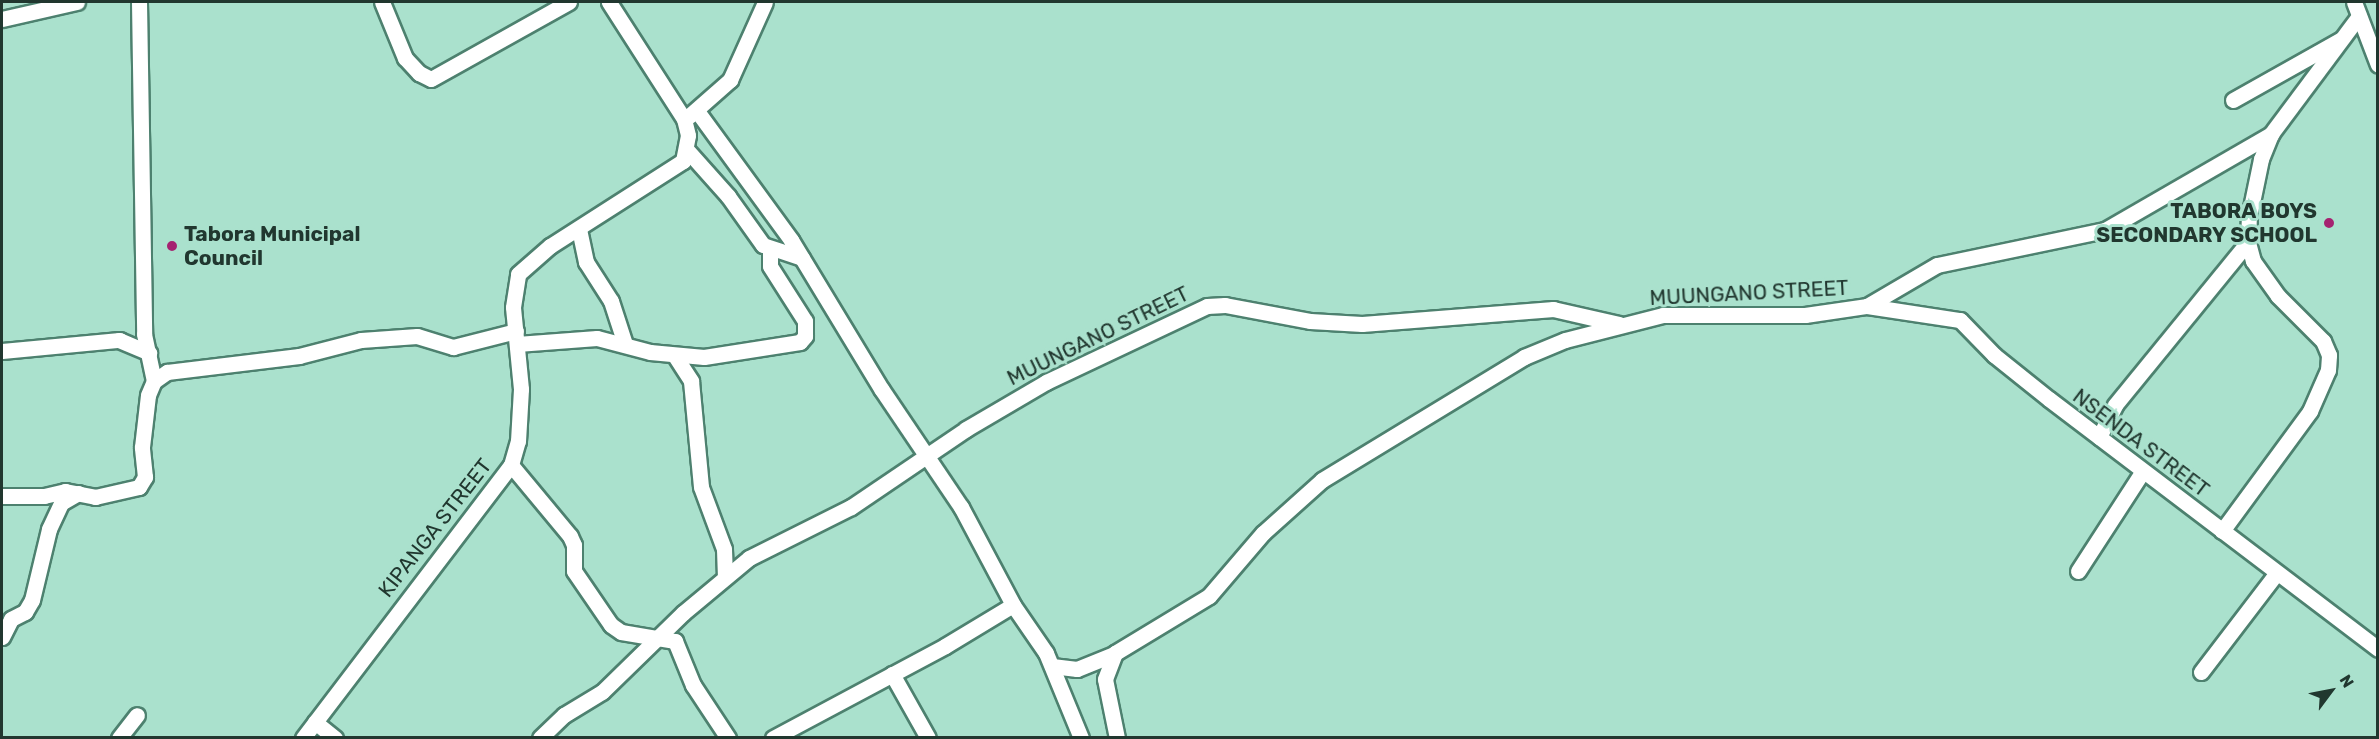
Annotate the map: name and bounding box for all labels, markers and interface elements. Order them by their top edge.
place label: TABORA BOYS SECONDARY SCHOOL [2096,198,2317,248]
marker: TABORA BOYS SECONDARY SCHOOL [2322,216,2336,230]
place label: Tabora Municipal Council [184,221,360,271]
marker: Tabora Municipal Council [165,239,179,253]
street label: MUUNGANO STREET [1649,275,1849,311]
street label: MUUNGANO STREET [1003,281,1193,391]
street label: NSENDA STREET [2068,383,2214,503]
street label: KIPANGA STREET [373,454,497,602]
north arrow [2301,661,2361,721]
text: N [2336,671,2358,691]

